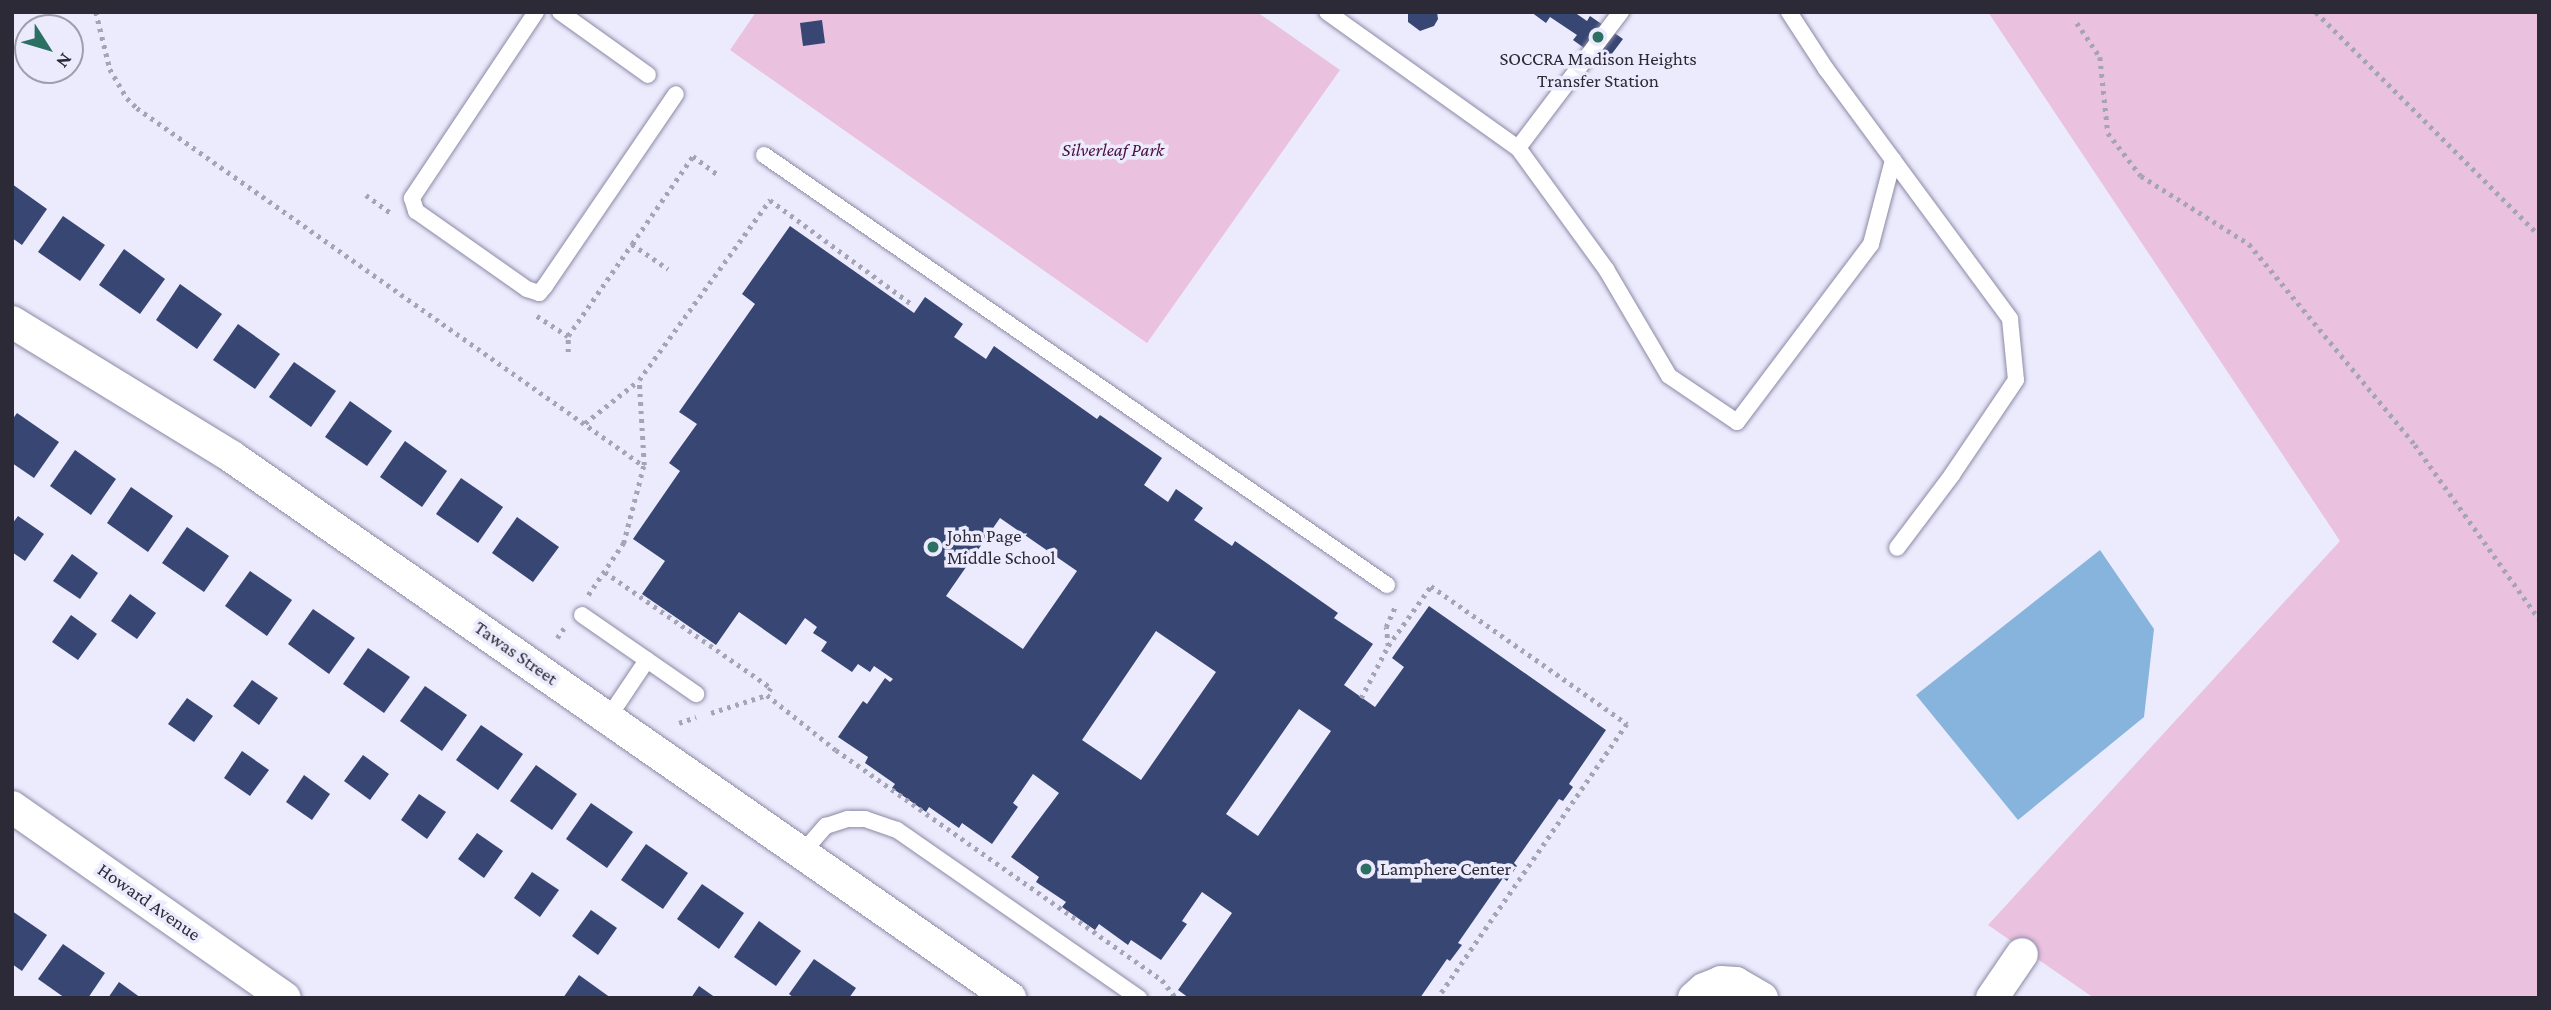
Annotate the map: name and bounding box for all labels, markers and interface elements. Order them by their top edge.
north arrow [14,14,84,84]
marker: SOCCRA Madison Heights Transfer Station [1590,29,1606,45]
place label: SOCCRA Madison Heights Transfer Station [1499,48,1697,92]
text: N [52,49,77,72]
park label: Silverleaf Park [1062,139,1164,161]
place label: John Page Middle School [947,525,1055,569]
marker: John Page Middle School [925,539,941,555]
street label: Tawas Street [470,616,562,690]
street label: Howard Avenue [93,858,205,946]
place label: Lamphere Center [1380,858,1511,880]
marker: Lamphere Center [1358,861,1374,877]

